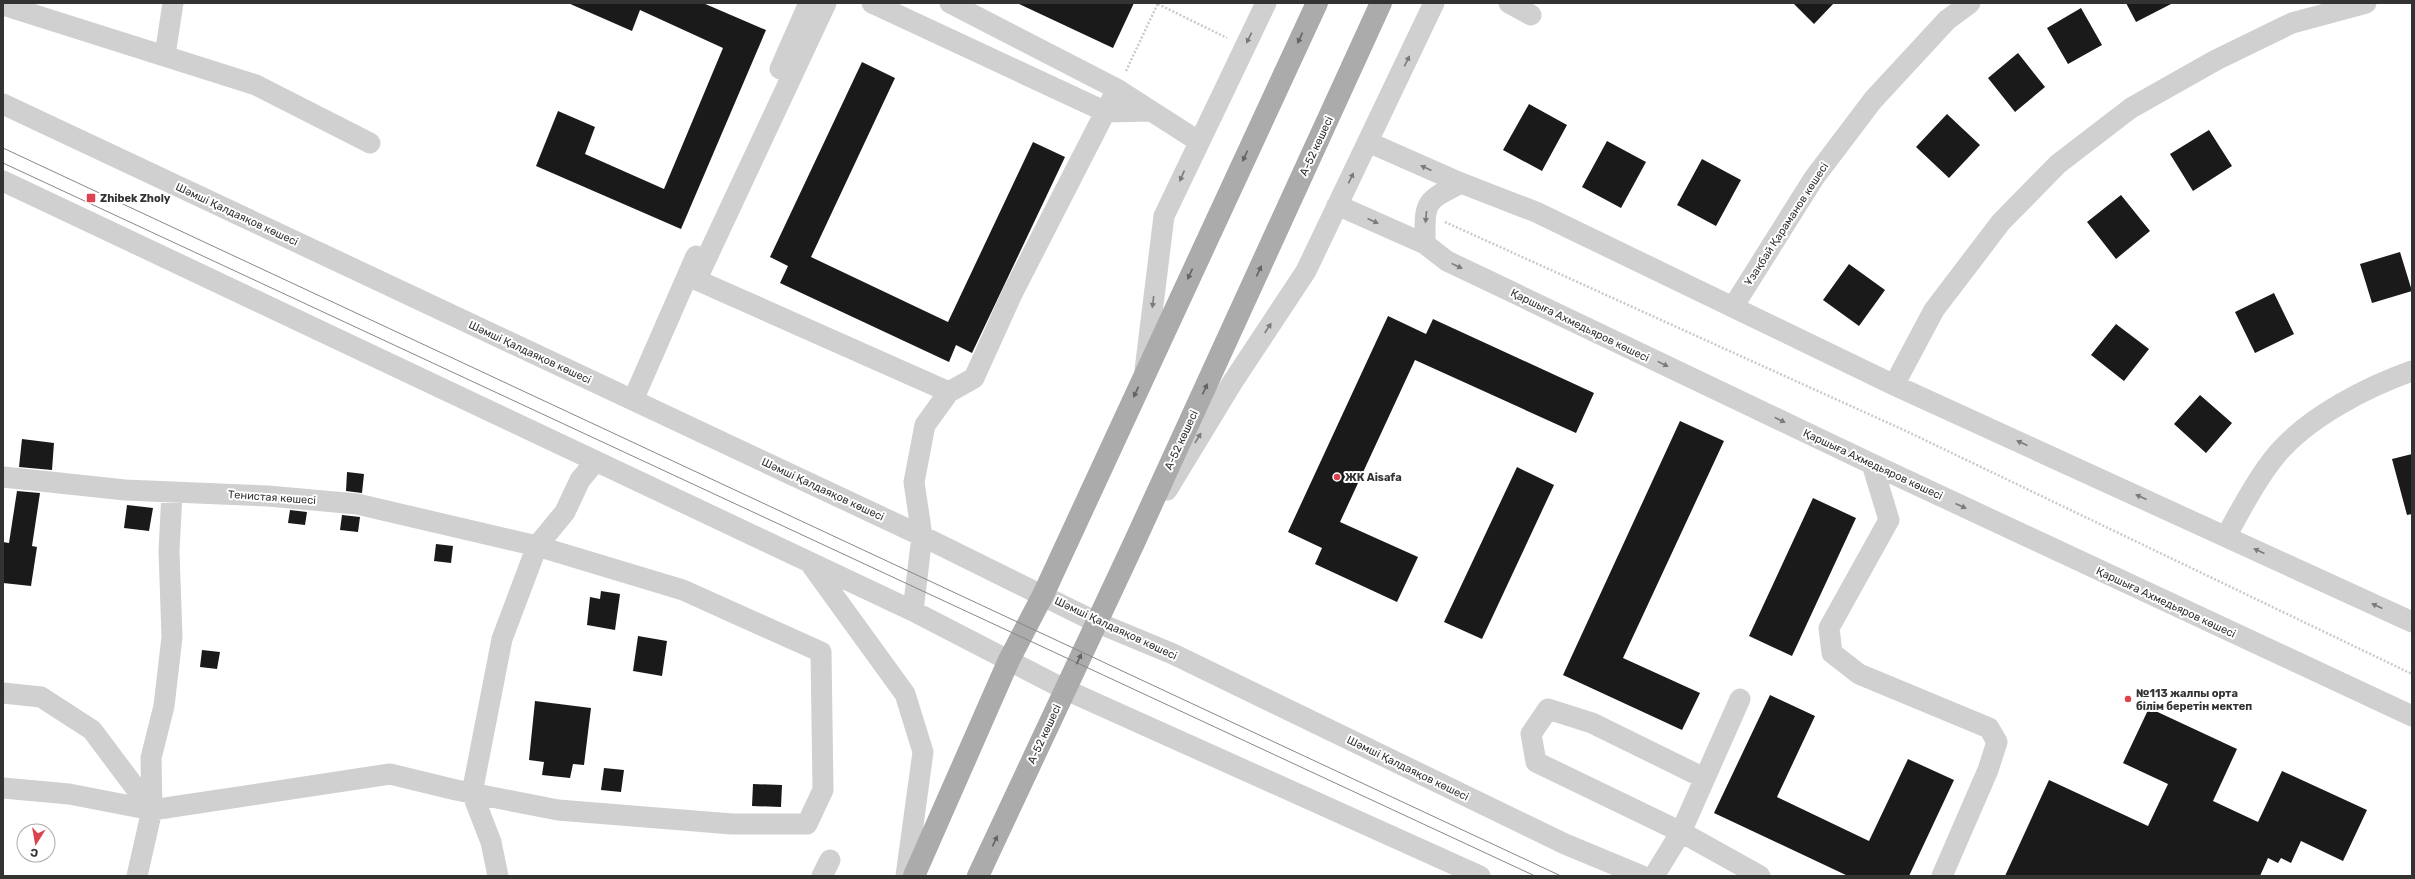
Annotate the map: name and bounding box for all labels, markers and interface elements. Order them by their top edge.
one-way arrow [1246,32,1252,44]
one-way arrow [1297,33,1303,44]
one-way arrow [1404,55,1410,66]
street label: А-52 көшесі [1297,114,1336,178]
one-way arrow [1242,151,1248,162]
street label: Ұзақбай Қараманов көшесі [1742,160,1831,288]
one-way arrow [1419,164,1431,170]
one-way arrow [1179,171,1185,182]
one-way arrow [1347,172,1354,184]
street label: Шәмші Қалдаяқов көшесі [173,180,300,249]
marker: Zhibek Zholy [85,192,97,204]
place label: Zhibek Zholy [100,192,171,205]
one-way arrow [1422,211,1429,223]
one-way arrow [1368,218,1379,224]
one-way arrow [1452,263,1463,269]
one-way arrow [1256,265,1262,277]
one-way arrow [1187,268,1193,280]
street label: Қаршыға Ахмедьяров көшесі [1508,286,1651,365]
one-way arrow [1150,296,1156,308]
street label: Шәмші Қалдаяқов көшесі [466,318,593,387]
one-way arrow [1264,323,1272,334]
one-way arrow [1657,361,1669,367]
one-way arrow [1202,383,1208,395]
one-way arrow [1132,386,1139,398]
street label: А-52 көшесі [1162,408,1201,472]
one-way arrow [1775,417,1786,423]
street label: Қаршыға Ахмедьяров көшесі [1801,426,1945,503]
one-way arrow [1195,432,1202,444]
one-way arrow [2017,440,2028,446]
street label: Шәмші Қалдаяқов көшесі [759,455,886,524]
place label: ЖК Aisafa [1345,471,1402,484]
marker: ЖК Aisafa [1332,472,1342,482]
street label: Тенистая көшесі [228,488,316,507]
one-way arrow [2135,494,2146,500]
one-way arrow [1956,503,1967,509]
one-way arrow [2253,548,2264,554]
street label: Қаршыға Ахмедьяров көшесі [2094,564,2238,641]
street label: Шәмші Қалдаяқов көшесі [1052,594,1179,663]
one-way arrow [2370,602,2382,608]
one-way arrow [1076,653,1082,665]
place label: №113 жалпы орта білім беретін мектеп [2136,687,2252,713]
marker: №113 жалпы орта білім беретін мектеп [2123,694,2133,704]
street label: А-52 көшесі [1025,702,1064,766]
street label: Шәмші Қалдаяқов көшесі [1345,733,1471,804]
north arrow [16,823,56,863]
one-way arrow [992,835,998,846]
text: С [29,845,39,859]

